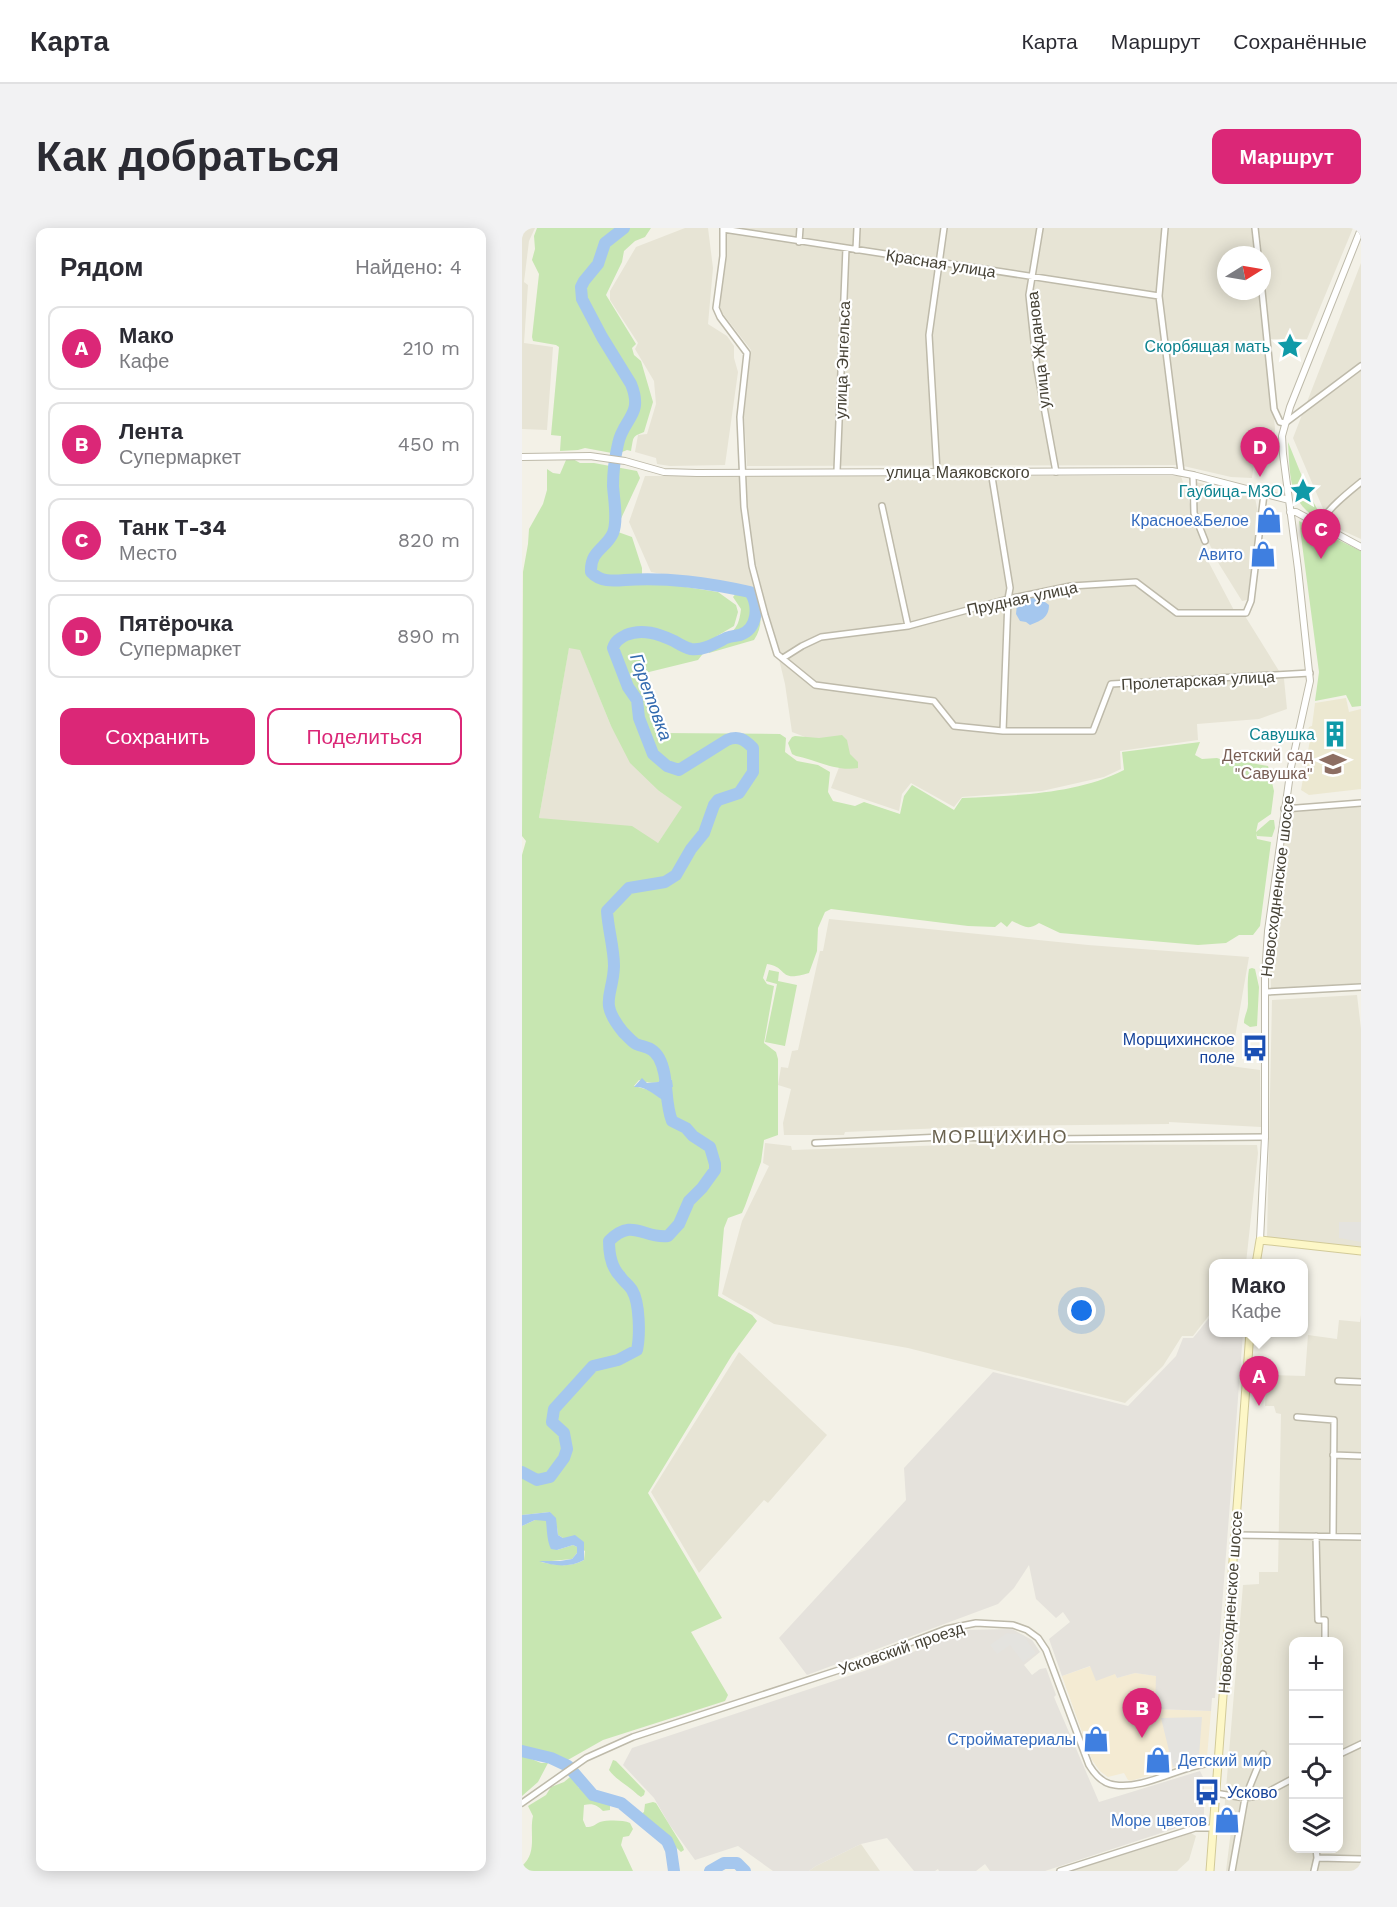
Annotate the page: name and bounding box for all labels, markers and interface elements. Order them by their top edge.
text: Карта [30,25,109,58]
text: Карта [1022,29,1078,54]
text: Маршрут [1111,29,1200,54]
text: Сохранённые [1233,29,1367,54]
button: Маршрут [1212,129,1361,184]
text: Как добраться [36,132,340,181]
street label: Красная улица [885,245,997,282]
north arrow [1217,246,1271,300]
text: Рядом [60,252,143,282]
text: Найдено: 4 [355,255,462,279]
street label: улица Жданова [1023,290,1054,409]
street label: улица Энгельса [831,301,854,419]
text: Мако [119,323,174,348]
place icon: Скорбящая мать [1275,331,1305,361]
text: A [75,336,88,360]
text: 210 m [402,336,460,360]
place label: Скорбящая мать [1145,337,1270,356]
text: Кафе [119,349,169,373]
text: Лента [119,419,183,444]
pin: D [1240,428,1280,477]
text: B [75,432,88,456]
text: 450 m [398,432,460,456]
text: Супермаркет [119,445,241,469]
street label: улица Маяковского [886,463,1030,482]
place icon: Гаубица-МЗО [1288,476,1318,506]
place label: Гаубица-МЗО [1179,482,1283,501]
shop icon: Красное&Белое [1254,505,1284,535]
pin: C [1302,510,1340,559]
place label: Красное&Белое [1131,511,1249,530]
text: Танк Т-34 [119,515,226,540]
text: C [75,528,88,552]
text: 820 m [398,528,460,552]
shop icon: Авито [1248,539,1278,569]
text: Место [119,541,177,565]
place label: Авито [1199,545,1243,564]
street label: Прудная улица [965,577,1079,620]
text: Пятёрочка [119,611,233,636]
text: D [74,624,89,648]
text: 890 m [397,624,460,648]
text: Супермаркет [119,637,241,661]
water label: Горетовка [626,650,677,743]
street label: Пролетарская улица [1121,667,1275,694]
button: Сохранить [60,708,255,765]
button: Поделиться [267,708,462,765]
building icon: Савушка [1320,719,1350,749]
place label: Савушка [1249,725,1315,744]
place label: Детский сад "Савушка" [1222,746,1314,783]
school or university icon: Детский сад "Савушка" [1318,749,1348,779]
street label: Новосходненское шоссе [1257,794,1298,978]
place label: Морщихинское поле [1123,1030,1235,1067]
bus stop icon: Морщихинское поле [1240,1033,1270,1063]
district label: МОРЩИХИНО [932,1126,1068,1147]
popup [1209,1259,1308,1337]
text: Мако [1231,1273,1286,1298]
your location [1067,1296,1096,1325]
text: Кафе [1231,1299,1281,1323]
pin: A [1240,1356,1278,1406]
street label: Новосходненское шоссе [1215,1510,1246,1694]
street label: Усковский проезд [836,1618,967,1679]
map controls [1289,1637,1343,1853]
button: + [1289,1637,1343,1691]
pin: B [1122,1688,1162,1738]
button: − [1289,1691,1343,1745]
shop icon: Стройматериалы [1081,1724,1111,1754]
place label: Стройматериалы [947,1730,1076,1749]
shop icon: Детский мир [1143,1745,1173,1775]
button: locate [1289,1745,1343,1799]
place label: Детский мир [1178,1751,1272,1770]
bus stop icon: Усково [1192,1777,1222,1807]
place label: Усково [1227,1783,1277,1802]
button: layers [1289,1799,1343,1853]
shop icon: Море цветов [1212,1805,1242,1835]
place label: Море цветов [1111,1811,1207,1830]

